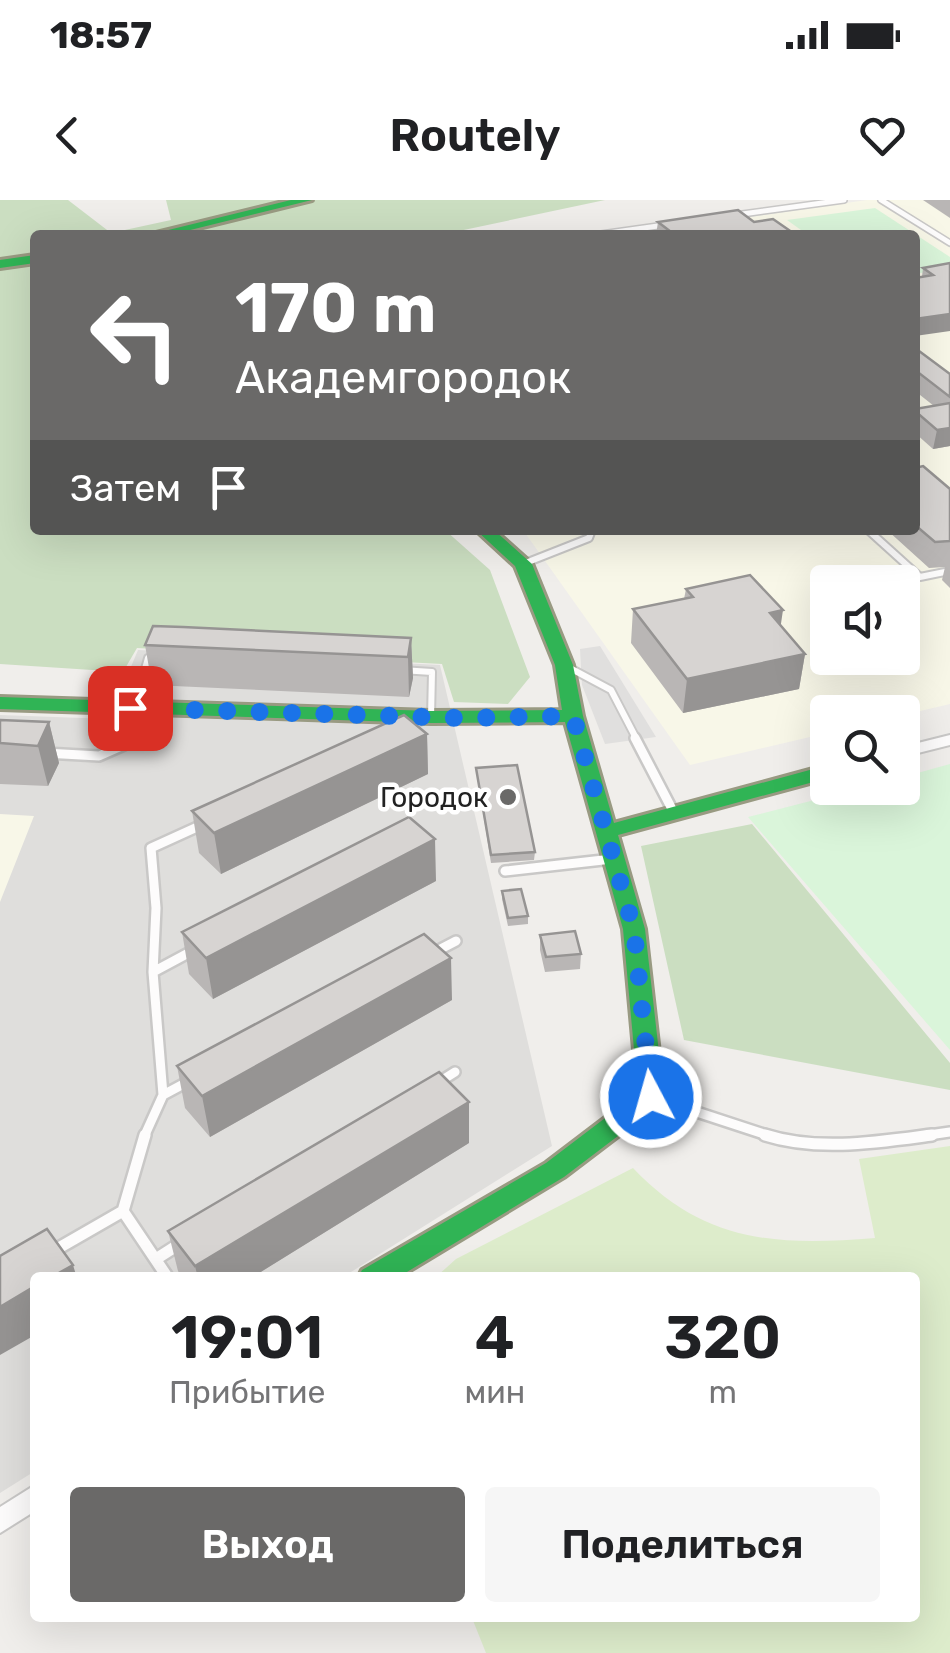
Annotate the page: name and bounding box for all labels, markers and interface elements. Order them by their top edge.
text: 18:57 [50,12,152,58]
icon: back [40,108,95,163]
icon: heart [855,108,910,163]
text: Routely [389,109,561,162]
text: 170 m [235,267,437,350]
icon: left [70,270,200,400]
text: Академгородок [235,351,571,404]
icon: arrive [201,460,256,515]
text: Затем [70,465,181,511]
map controls [810,565,920,805]
button: sound [810,565,920,675]
pin [88,666,173,751]
icon: arrive [103,681,158,736]
button: search [810,695,920,805]
place label: Городок [380,781,488,814]
marker: Городок [497,786,519,808]
position arrow [599,1045,703,1149]
text: 19:01 [171,1302,323,1373]
text: 4 [475,1302,515,1373]
text: 320 [664,1302,781,1373]
text: Прибытие [169,1373,325,1411]
text: мин [464,1373,525,1411]
text: m [708,1373,737,1411]
button: Выход [70,1487,465,1602]
button: Поделиться [485,1487,880,1602]

